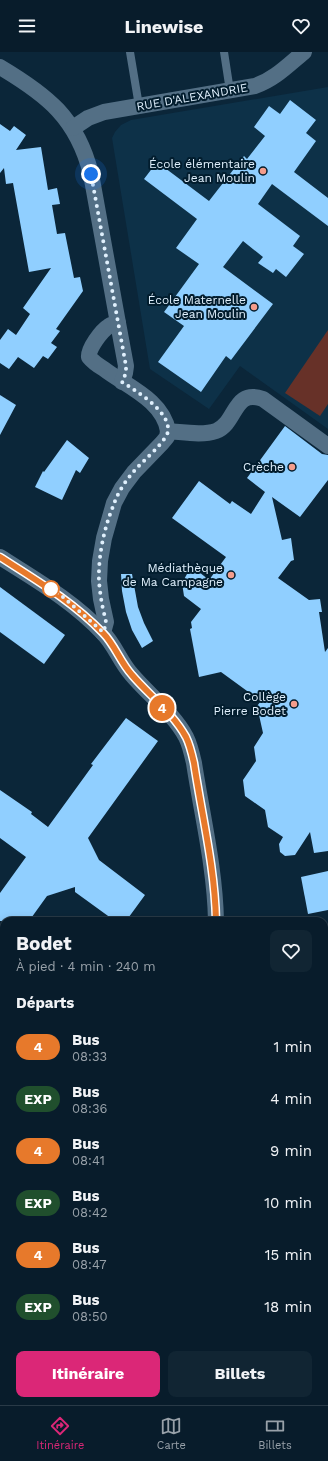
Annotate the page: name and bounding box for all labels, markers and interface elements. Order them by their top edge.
icon: menu [16,15,38,37]
icon: heart [290,15,312,37]
text: Linewise [125,16,203,37]
street label: RUE D'ALEXANDRIE [135,80,249,114]
place label: École élémentaire Jean Moulin [149,157,255,185]
your location [81,164,101,184]
marker: École élémentaire Jean Moulin [258,166,268,176]
place label: École Maternelle Jean Moulin [148,293,246,321]
marker: École Maternelle Jean Moulin [249,302,259,312]
place label: Crèche [243,460,284,474]
marker: Crèche [287,462,297,472]
place label: Médiathèque de Ma Campagne [122,561,223,589]
marker: Médiathèque de Ma Campagne [226,570,236,580]
unlabelled marker [42,580,60,598]
place label: Collège Pierre Bodet [214,690,286,718]
line badge: 4 [149,695,175,721]
marker: Collège Pierre Bodet [289,699,299,709]
text: 4 [157,700,167,716]
button: heart [270,930,312,972]
text: Bodet [16,932,71,955]
text: À pied · 4 min · 240 m [16,959,156,974]
text: Départs [16,994,74,1012]
text: Bus [72,1031,100,1049]
text: 1 min [273,1038,312,1056]
text: 4 [33,1039,43,1055]
text: 08:33 [72,1049,107,1064]
text: Bus [72,1083,100,1101]
text: 4 min [270,1090,312,1108]
text: EXP [24,1091,52,1107]
text: 08:36 [72,1101,107,1116]
text: Bus [72,1135,100,1153]
text: 9 min [270,1142,312,1160]
text: 4 [33,1143,43,1159]
text: 08:41 [72,1153,105,1168]
text: Bus [72,1187,100,1205]
text: 10 min [264,1194,312,1212]
text: EXP [24,1195,52,1211]
text: 08:42 [72,1205,107,1220]
text: Bus [72,1239,100,1257]
text: 15 min [265,1246,312,1264]
text: 4 [33,1247,43,1263]
text: 08:47 [72,1257,107,1272]
text: Bus [72,1291,100,1309]
text: 18 min [264,1298,312,1316]
text: EXP [24,1299,52,1315]
text: 08:50 [72,1309,108,1324]
button: Itinéraire [16,1351,160,1397]
button: Billets [168,1351,312,1397]
tab: Itinéraire [36,1415,84,1452]
tab: Carte [157,1415,186,1452]
tab: Billets [258,1415,292,1452]

